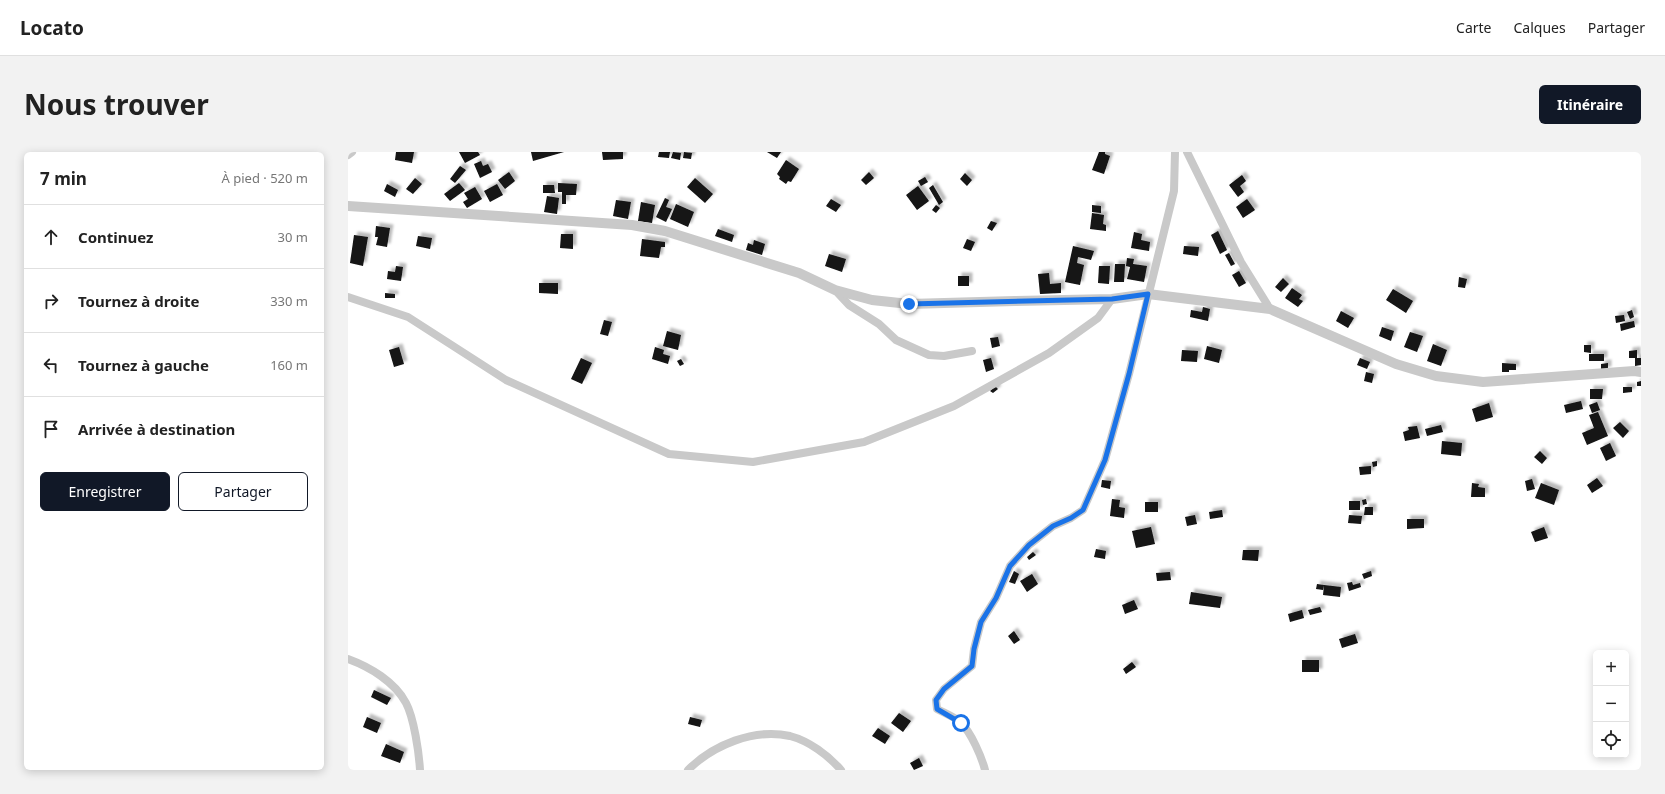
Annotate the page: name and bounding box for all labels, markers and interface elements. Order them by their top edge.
text: Locato [20,15,84,41]
text: Carte [1456,18,1492,37]
text: Calques [1514,18,1566,37]
text: Partager [1588,18,1645,37]
text: Nous trouver [24,85,209,123]
button: Itinéraire [1539,85,1641,124]
text: 7 min [40,167,87,190]
text: À pied · 520 m [222,169,308,187]
icon: ahead [40,226,62,248]
text: Continuez [78,227,153,247]
text: 30 m [278,228,308,246]
icon: right [40,290,62,312]
text: Tournez à droite [78,291,199,311]
text: 330 m [270,292,308,310]
route end [900,295,918,313]
icon: left [40,354,62,376]
text: Tournez à gauche [78,355,209,375]
text: 160 m [270,356,308,374]
icon: arrive [40,418,62,440]
text: Arrivée à destination [78,419,235,439]
button: Enregistrer [40,472,170,511]
button: Partager [178,472,308,511]
map controls [1593,650,1629,758]
button: + [1593,650,1629,686]
button: − [1593,686,1629,722]
route start [952,714,970,732]
button: locate [1593,722,1629,758]

